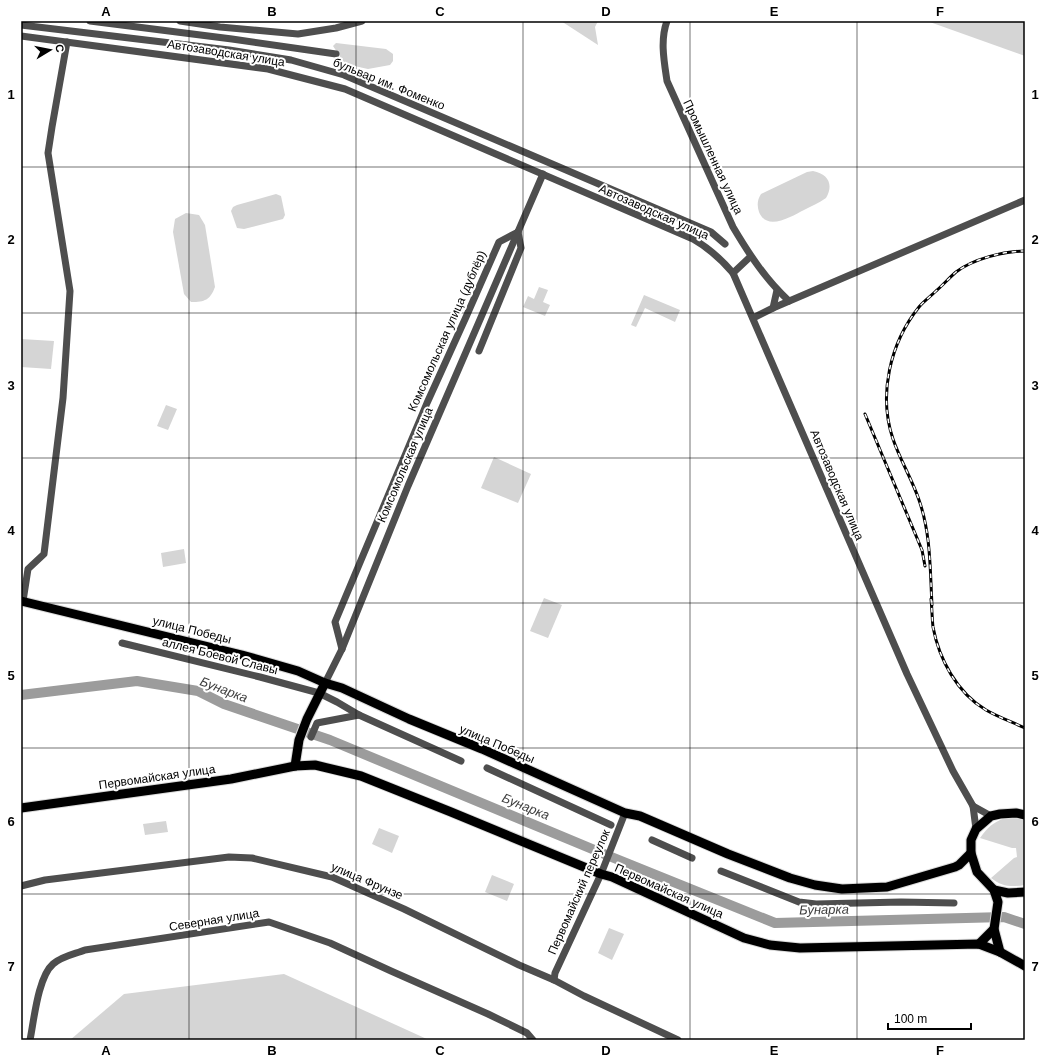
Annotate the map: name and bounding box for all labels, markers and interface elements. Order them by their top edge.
text: A [101,4,111,19]
text: B [267,4,277,19]
text: C [435,4,445,19]
text: D [601,4,611,19]
text: E [770,4,779,19]
text: F [936,4,944,19]
north arrow [30,30,70,70]
street label: Автозаводская улица [166,37,286,69]
text: С [53,43,66,53]
street label: бульвар им. Фоменко [331,55,447,113]
text: 1 [7,87,15,102]
text: 1 [1031,87,1039,102]
street label: Промышленная улица [680,97,746,217]
street label: Автозаводская улица [597,181,711,243]
text: 2 [7,232,15,247]
text: 2 [1031,232,1039,247]
street label: Комсомольская улица (дублёр) [405,248,489,414]
text: 3 [7,378,15,393]
text: 3 [1031,378,1039,393]
street label: Комсомольская улица [374,405,436,525]
street label: Автозаводская улица [807,428,867,543]
text: 4 [7,523,15,538]
text: 4 [1031,523,1039,538]
street label: улица Победы [151,613,233,647]
street label: аллея Боевой Славы [161,635,279,677]
text: 5 [7,668,15,683]
text: 5 [1031,668,1039,683]
water label: Бунарка [198,674,250,705]
street label: улица Победы [457,722,537,766]
street label: Первомайская улица [98,762,216,792]
water label: Бунарка [500,790,552,823]
text: 6 [7,814,15,829]
text: 6 [1031,814,1039,829]
street label: Первомайский переулок [545,826,613,957]
street label: улица Фрунзе [329,860,405,903]
street label: Первомайская улица [612,861,726,921]
water label: Бунарка [799,902,849,917]
street label: Северная улица [168,906,260,934]
text: 7 [7,959,15,974]
text: 7 [1031,959,1039,974]
scale bar [888,1005,971,1031]
text: 100 m [894,1012,927,1026]
text: A [101,1043,111,1058]
text: B [267,1043,277,1058]
text: C [435,1043,445,1058]
text: D [601,1043,611,1058]
text: E [770,1043,779,1058]
text: F [936,1043,944,1058]

